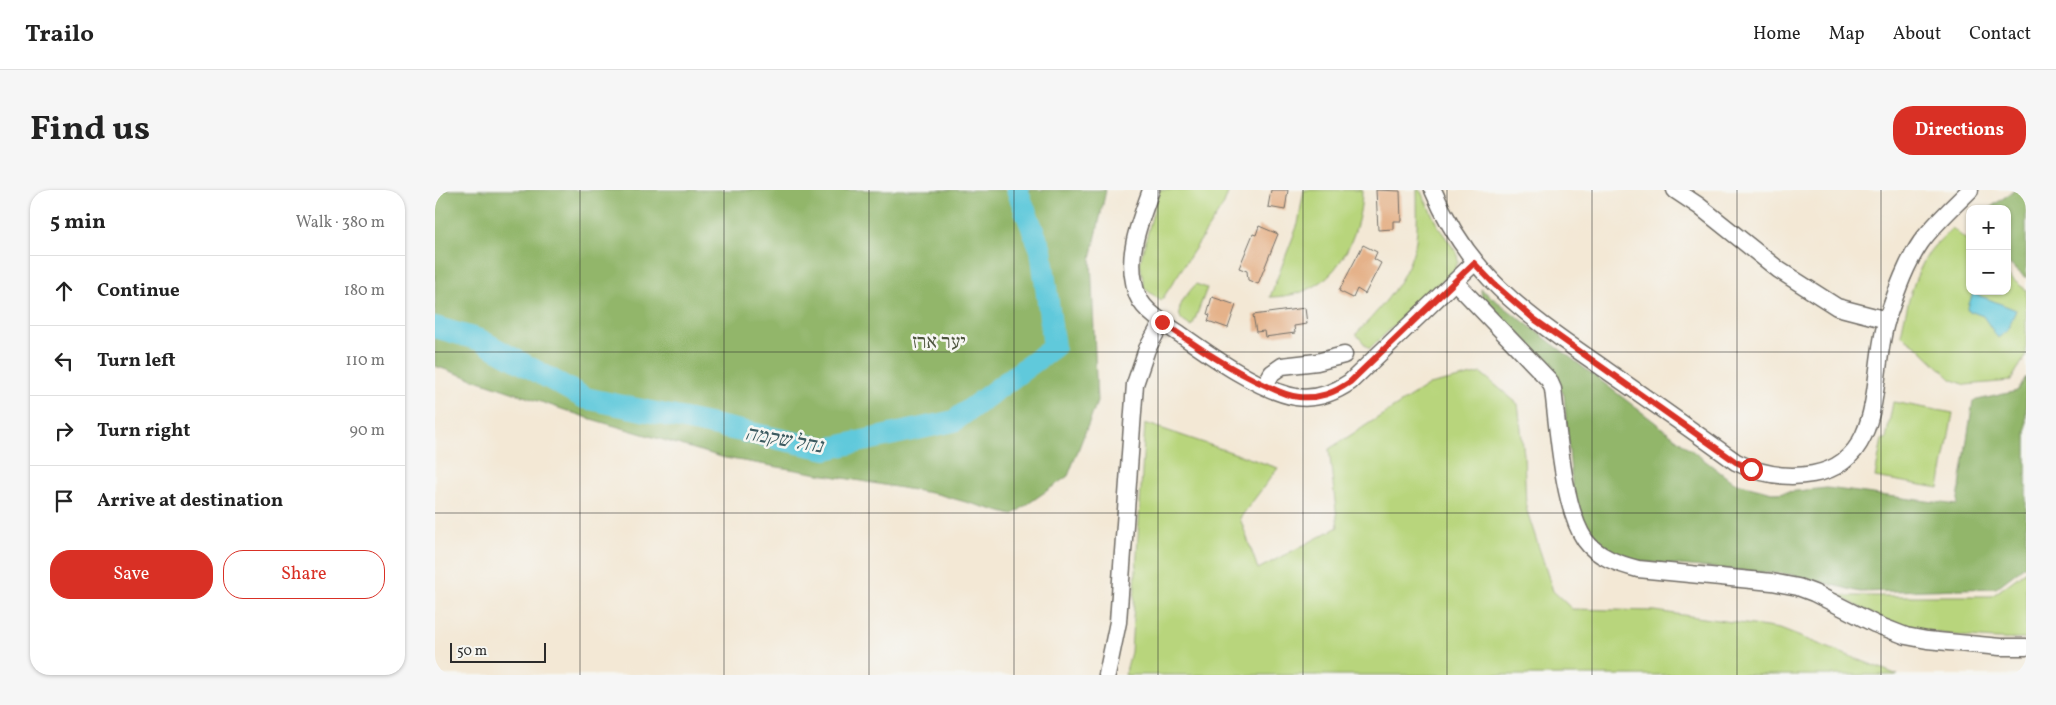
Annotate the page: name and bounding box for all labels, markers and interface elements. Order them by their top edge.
text: Trailo [25,18,94,52]
text: Home [1753,22,1801,47]
text: Map [1829,22,1865,47]
text: About [1893,22,1941,47]
text: Contact [1969,22,2031,47]
text: Find us [30,106,150,154]
button: Directions [1893,106,2026,155]
map controls [1966,205,2011,295]
button: + [1966,205,2011,250]
text: 5 min [50,208,106,237]
text: Walk · 380 m [296,212,385,234]
button: − [1966,250,2011,295]
icon: ahead [50,277,78,305]
text: Continue [97,278,180,304]
text: 180 m [344,280,385,302]
route end [1151,311,1174,334]
park label: יער ארז [912,329,966,357]
icon: left [50,347,78,375]
text: Turn left [97,348,176,374]
text: 110 m [346,350,385,372]
icon: right [50,417,78,445]
text: Turn right [97,418,190,444]
water label: נחל שקמה [743,419,827,462]
text: 90 m [349,420,385,442]
route start [1740,458,1763,481]
icon: arrive [50,487,78,515]
text: Arrive at destination [97,488,283,514]
button: Save [50,550,213,599]
button: Share [223,550,385,599]
scale bar [450,640,546,663]
text: 50 m [457,642,487,661]

